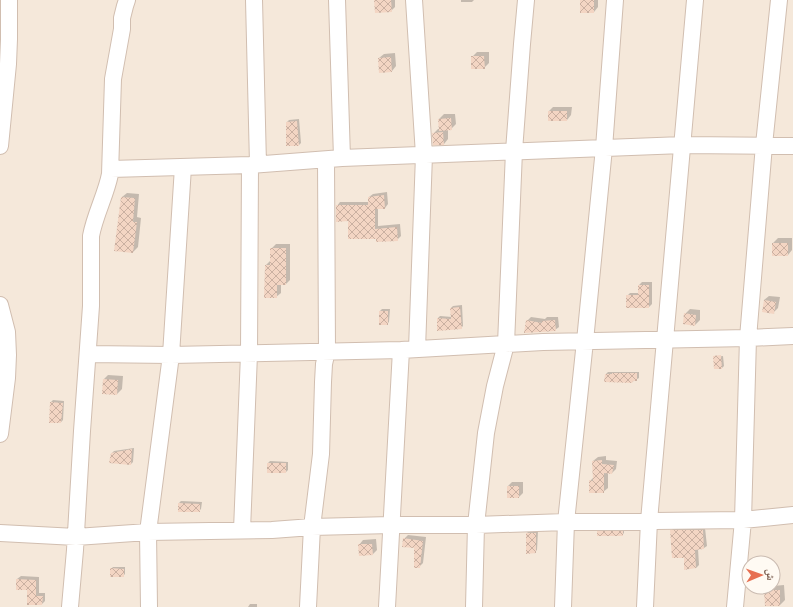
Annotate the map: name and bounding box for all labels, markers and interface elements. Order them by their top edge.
north arrow [741,555,781,595]
text: ش [763,569,777,581]

